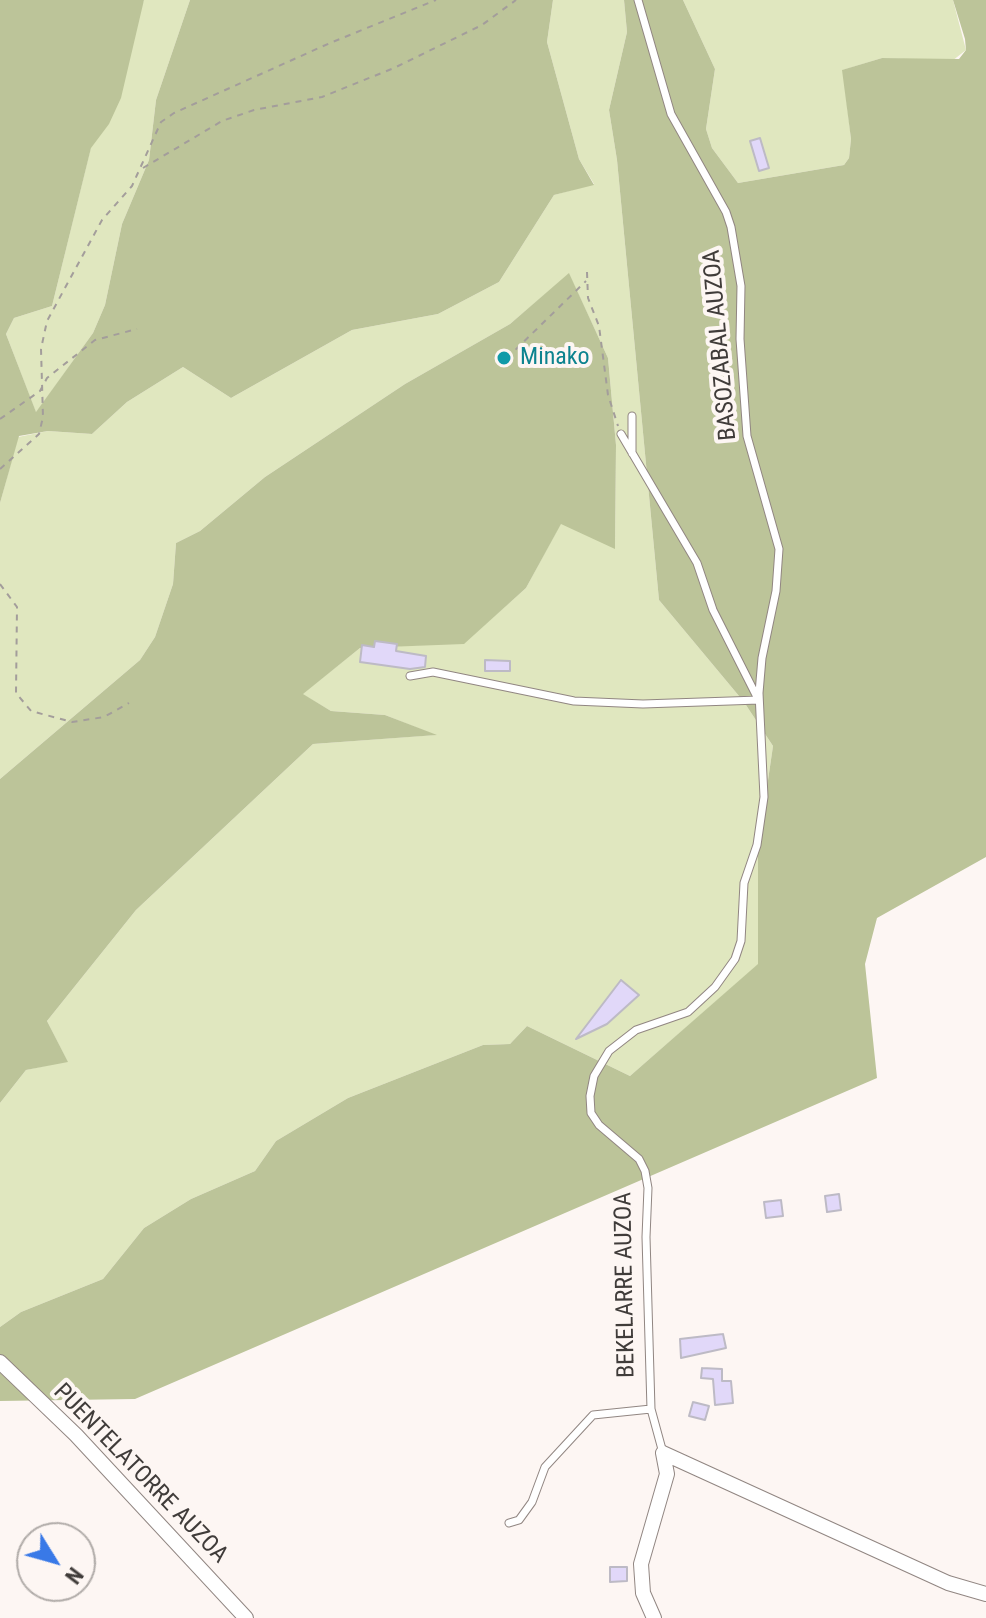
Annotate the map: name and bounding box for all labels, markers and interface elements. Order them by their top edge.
street label: BASOZABAL AUZOA [698,248,744,442]
place label: Minako [520,344,590,372]
marker: Minako [495,349,513,367]
street label: BEKELARRE AUZOA [610,1192,642,1378]
street label: PUENTELATORRE AUZOA [47,1378,233,1570]
north arrow [16,1522,96,1602]
text: N [60,1563,88,1588]

